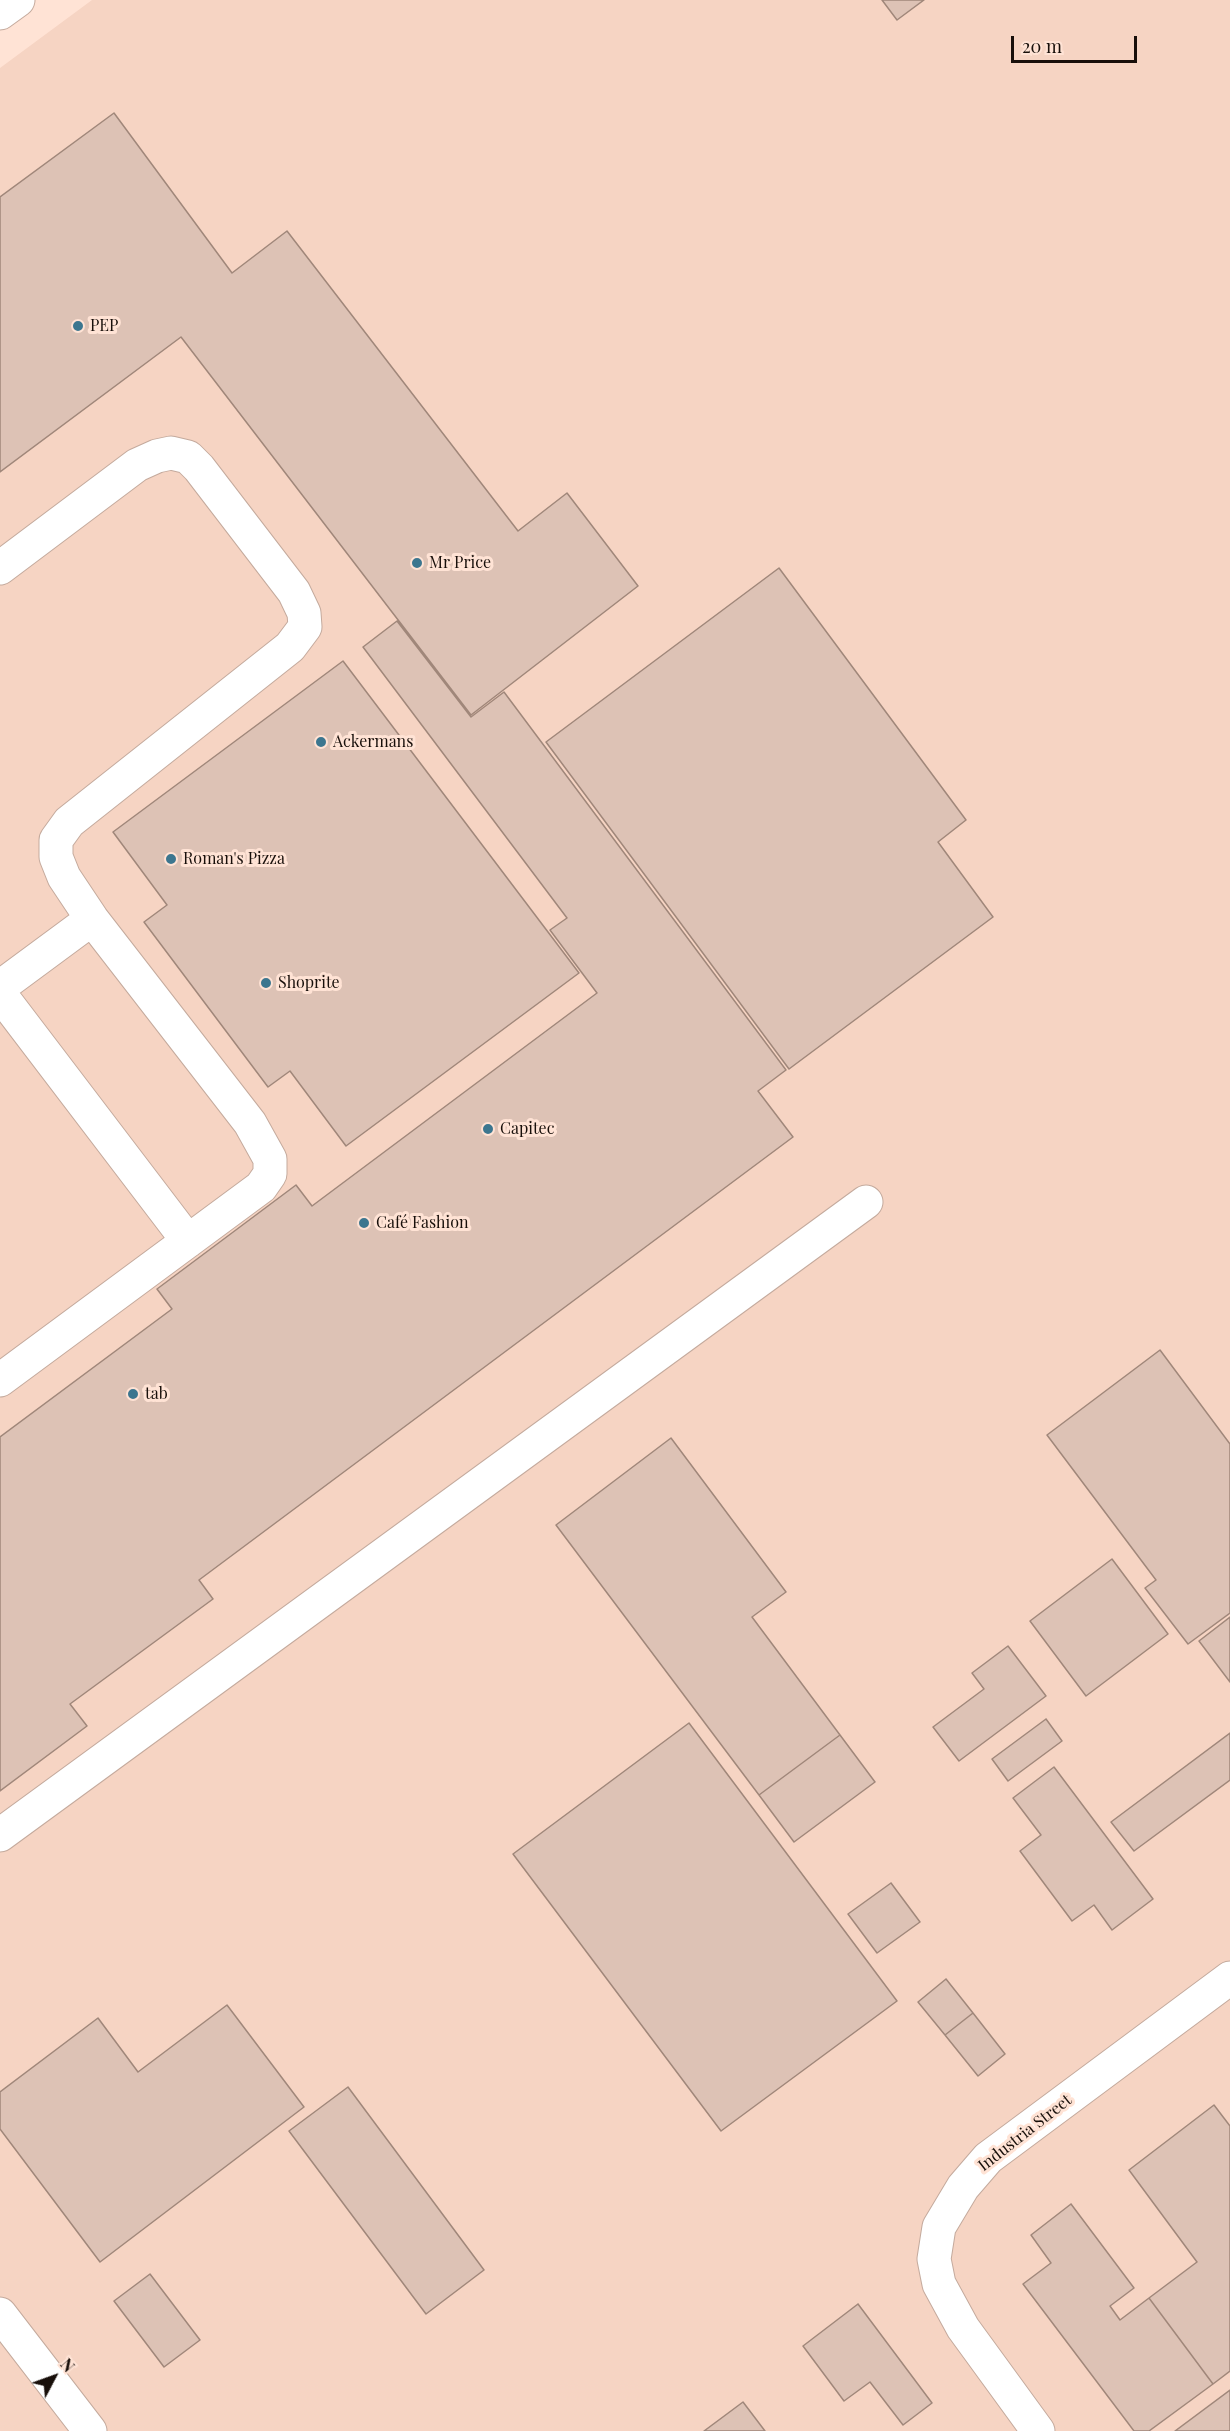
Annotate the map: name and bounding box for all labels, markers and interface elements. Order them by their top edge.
scale bar [1014,24,1140,62]
text: 20 m [1022,34,1062,58]
place label: PEP [90,316,118,336]
marker: PEP [71,319,85,333]
place label: Mr Price [429,553,491,573]
marker: Mr Price [410,556,424,570]
place label: Ackermans [333,732,413,752]
marker: Ackermans [314,735,328,749]
place label: Roman's Pizza [183,849,285,869]
marker: Roman's Pizza [164,852,178,866]
place label: Shoprite [278,973,340,993]
marker: Shoprite [259,976,273,990]
place label: Capitec [500,1119,554,1139]
marker: Capitec [481,1122,495,1136]
place label: Café Fashion [376,1213,469,1233]
marker: Café Fashion [357,1216,371,1230]
place label: tab [145,1384,168,1404]
marker: tab [126,1387,140,1401]
street label: Industria Street [975,2091,1075,2175]
north arrow [24,2347,84,2407]
text: N [56,2354,80,2376]

